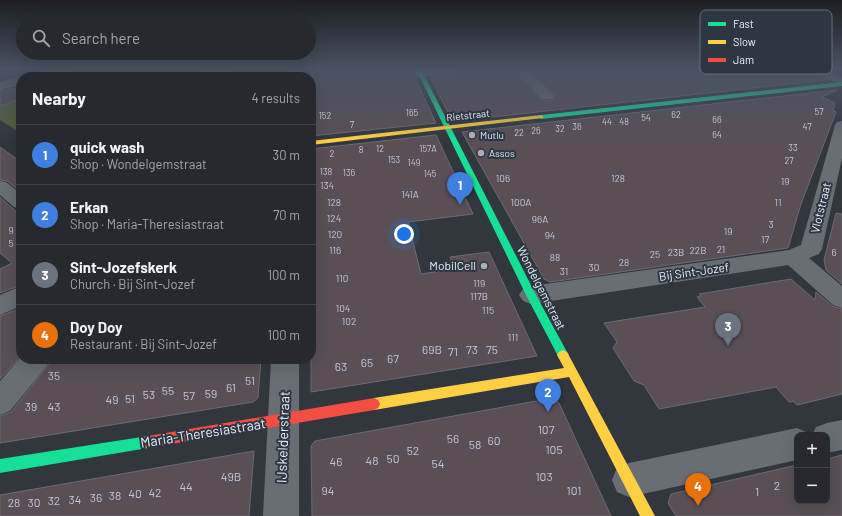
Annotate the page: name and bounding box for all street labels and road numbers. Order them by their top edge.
street label: Rietstraat [446,107,491,123]
street label: Vlotstraat [807,181,833,235]
street label: Wondelgemstraat [515,243,569,332]
street label: Bij Sint-Jozef [658,259,730,283]
street label: IJskelderstraat [272,391,293,483]
street label: Maria-Theresiastraat [139,414,267,451]

